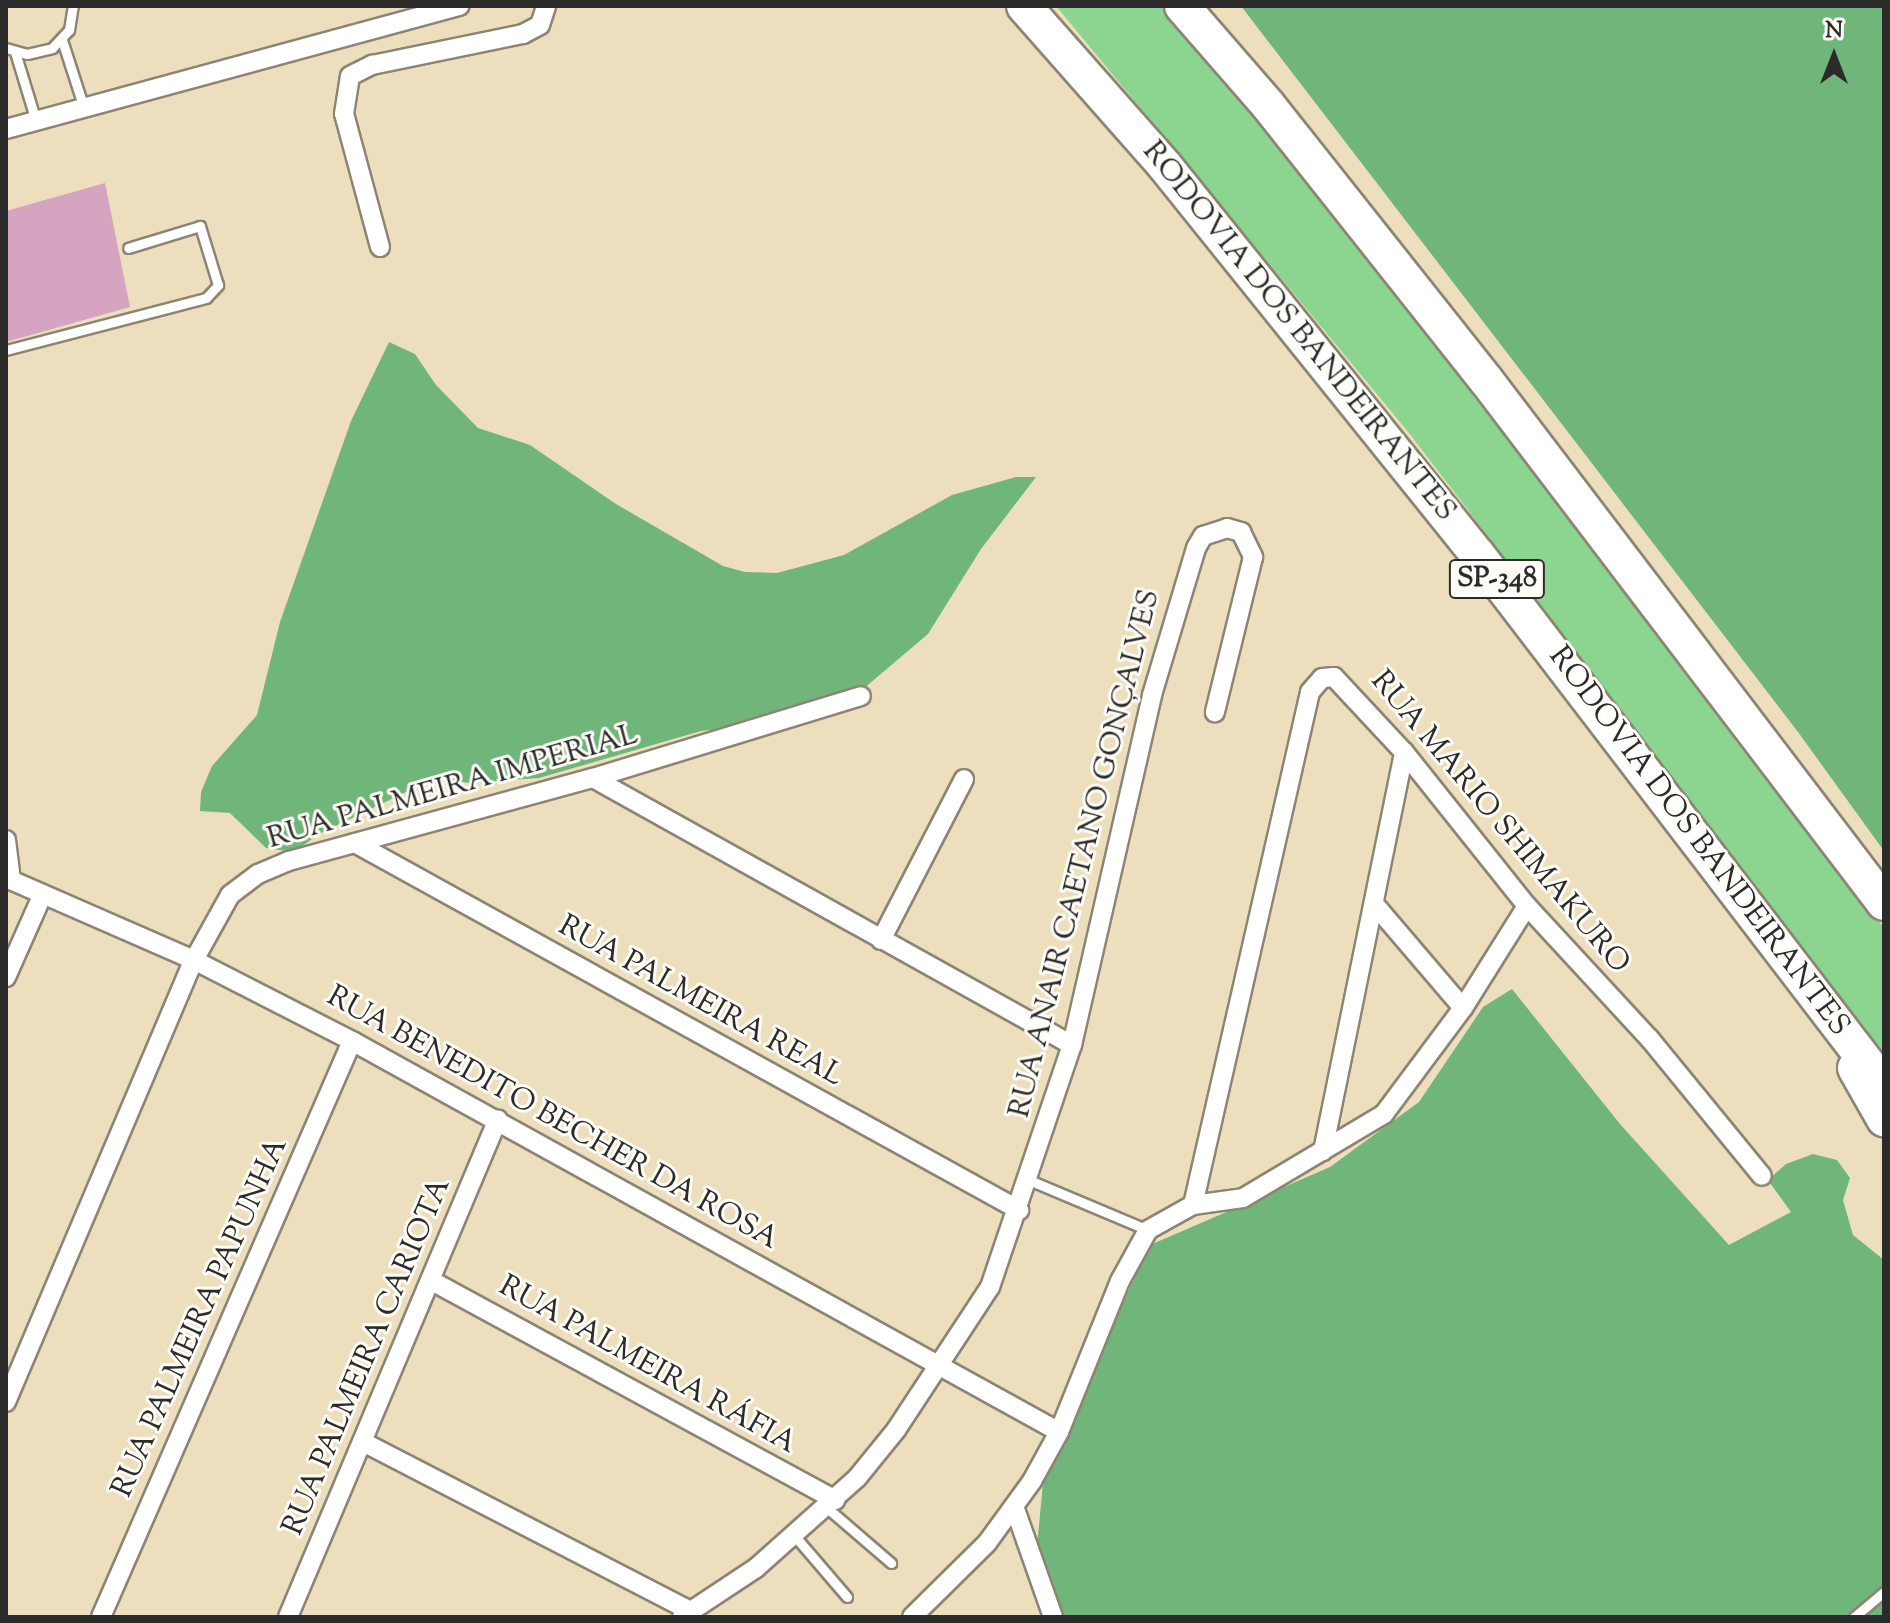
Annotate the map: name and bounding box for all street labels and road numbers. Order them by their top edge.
street label: RODOVIA DOS BANDEIRANTES [1134,135,1462,529]
road number: SP-348 [1447,555,1547,603]
street label: RUA ANAIR CAETANO GONÇALVES [1003,586,1169,1122]
street label: RODOVIA DOS BANDEIRANTES [1540,640,1856,1044]
street label: RUA MARIO SHIMAKURO [1362,664,1636,982]
street label: RUA PALMEIRA IMPERIAL [264,718,642,858]
street label: RUA PALMEIRA REAL [551,909,849,1095]
street label: RUA BENEDITO BECHER DA ROSA [320,979,784,1259]
street label: RUA PALMEIRA PAPUNHA [105,1133,297,1503]
street label: RUA PALMEIRA CARIOTA [276,1173,460,1541]
street label: RUA PALMEIRA RÁFIA [492,1269,802,1463]

